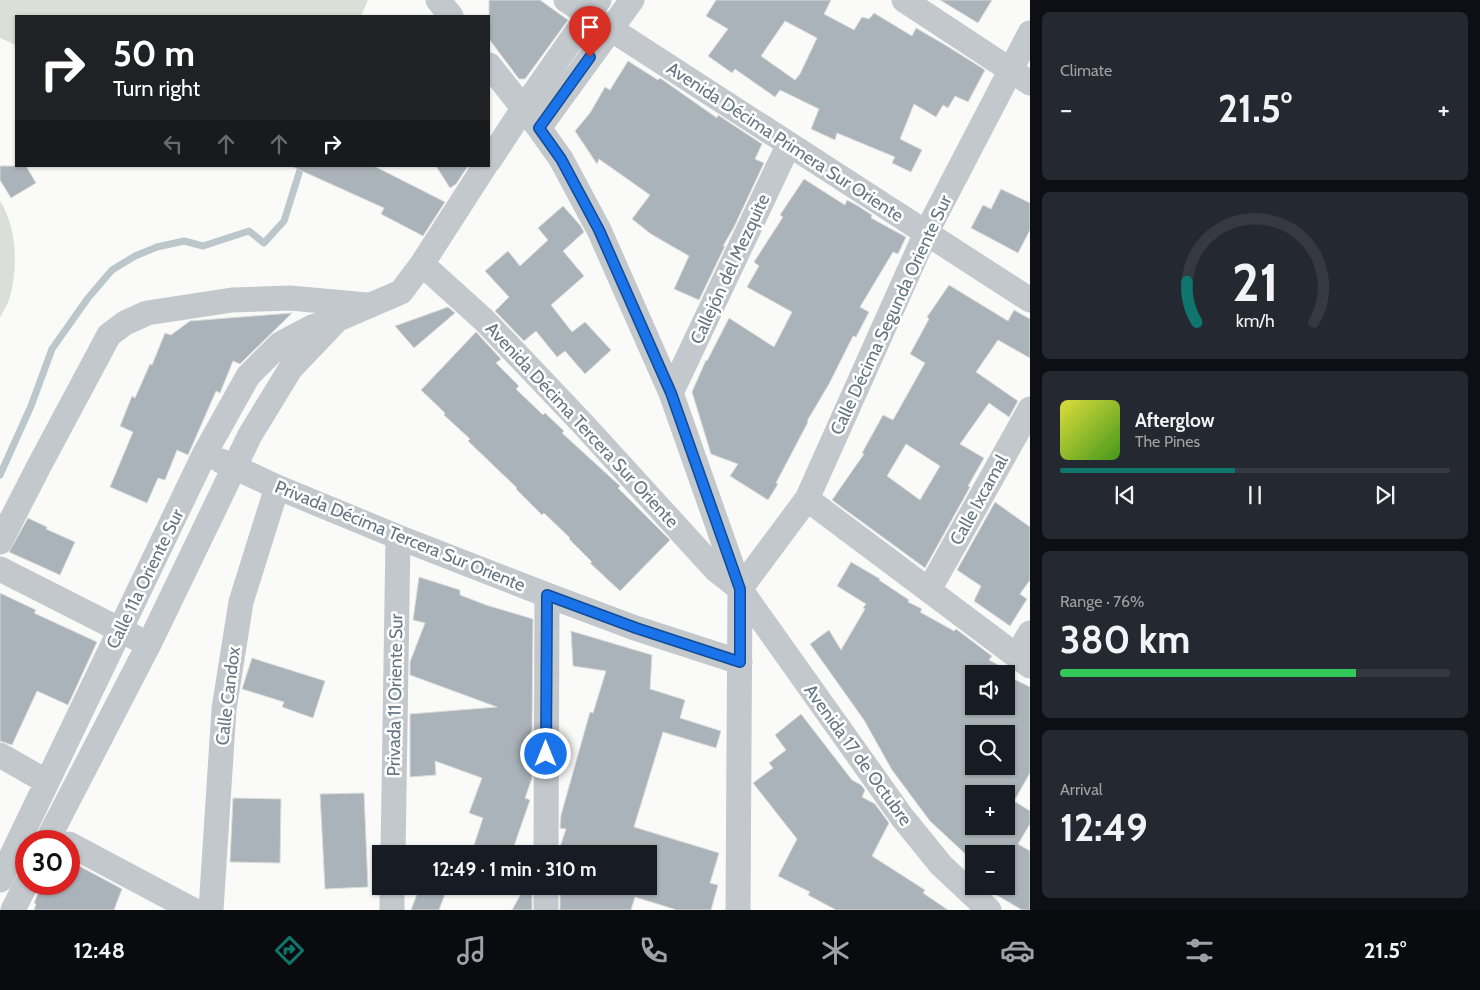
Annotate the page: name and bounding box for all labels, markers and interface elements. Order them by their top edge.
pin [569,6,611,57]
icon: arrive [576,13,604,41]
text: 50 m [113,32,195,75]
icon: right [30,35,95,100]
street label: Avenida Décima Primera Sur Oriente [663,57,907,227]
text: Climate [1060,61,1112,80]
text: Turn right [113,75,200,102]
text: 21.5° [1218,85,1292,132]
text: − [1060,92,1072,126]
text: + [1438,92,1450,126]
icon: left [159,130,187,158]
icon: ahead [212,130,240,158]
icon: ahead [265,130,293,158]
icon: right [318,130,346,158]
street label: Callejón del Mezquite [686,190,774,348]
street label: Calle Décima Segunda Oriente Sur [826,191,956,438]
text: 21 [1232,251,1278,314]
text: km/h [1235,310,1275,331]
street label: Avenida Décima Tercera Sur Oriente [481,318,683,532]
text: Afterglow [1135,409,1215,432]
text: The Pines [1135,432,1200,451]
street label: Calle Ixcamal [945,450,1013,549]
street label: Privada Décima Tercera Sur Oriente [272,476,528,596]
icon: previous [1111,481,1139,509]
icon: pause [1241,481,1269,509]
icon: next [1371,481,1399,509]
street label: Calle 11a Oriente Sur [102,505,189,653]
text: Range · 76% [1060,592,1145,611]
street label: Privada 11 Oriente Sur [383,613,407,777]
text: 380 km [1060,616,1190,663]
street label: Calle Candox [211,645,245,747]
map controls [965,665,1015,895]
button: sound [965,665,1015,715]
street label: Avenida 17 de Octubre [799,680,917,830]
button: search [965,725,1015,775]
position arrow [519,727,571,779]
text: Arrival [1060,780,1103,799]
button: + [965,785,1015,835]
text: 12:49 [1060,804,1148,851]
speed limit sign: 30 [15,830,80,895]
button: − [965,845,1015,895]
text: 12:49 · 1 min · 310 m [433,858,596,881]
icon: directions [272,933,307,968]
icon: music [454,933,489,968]
icon: phone [636,933,671,968]
icon: climate [818,933,853,968]
icon: car [1000,933,1035,968]
icon: filters [1182,933,1217,968]
text: 12:48 [73,937,125,964]
text: 21.5° [1364,937,1406,964]

